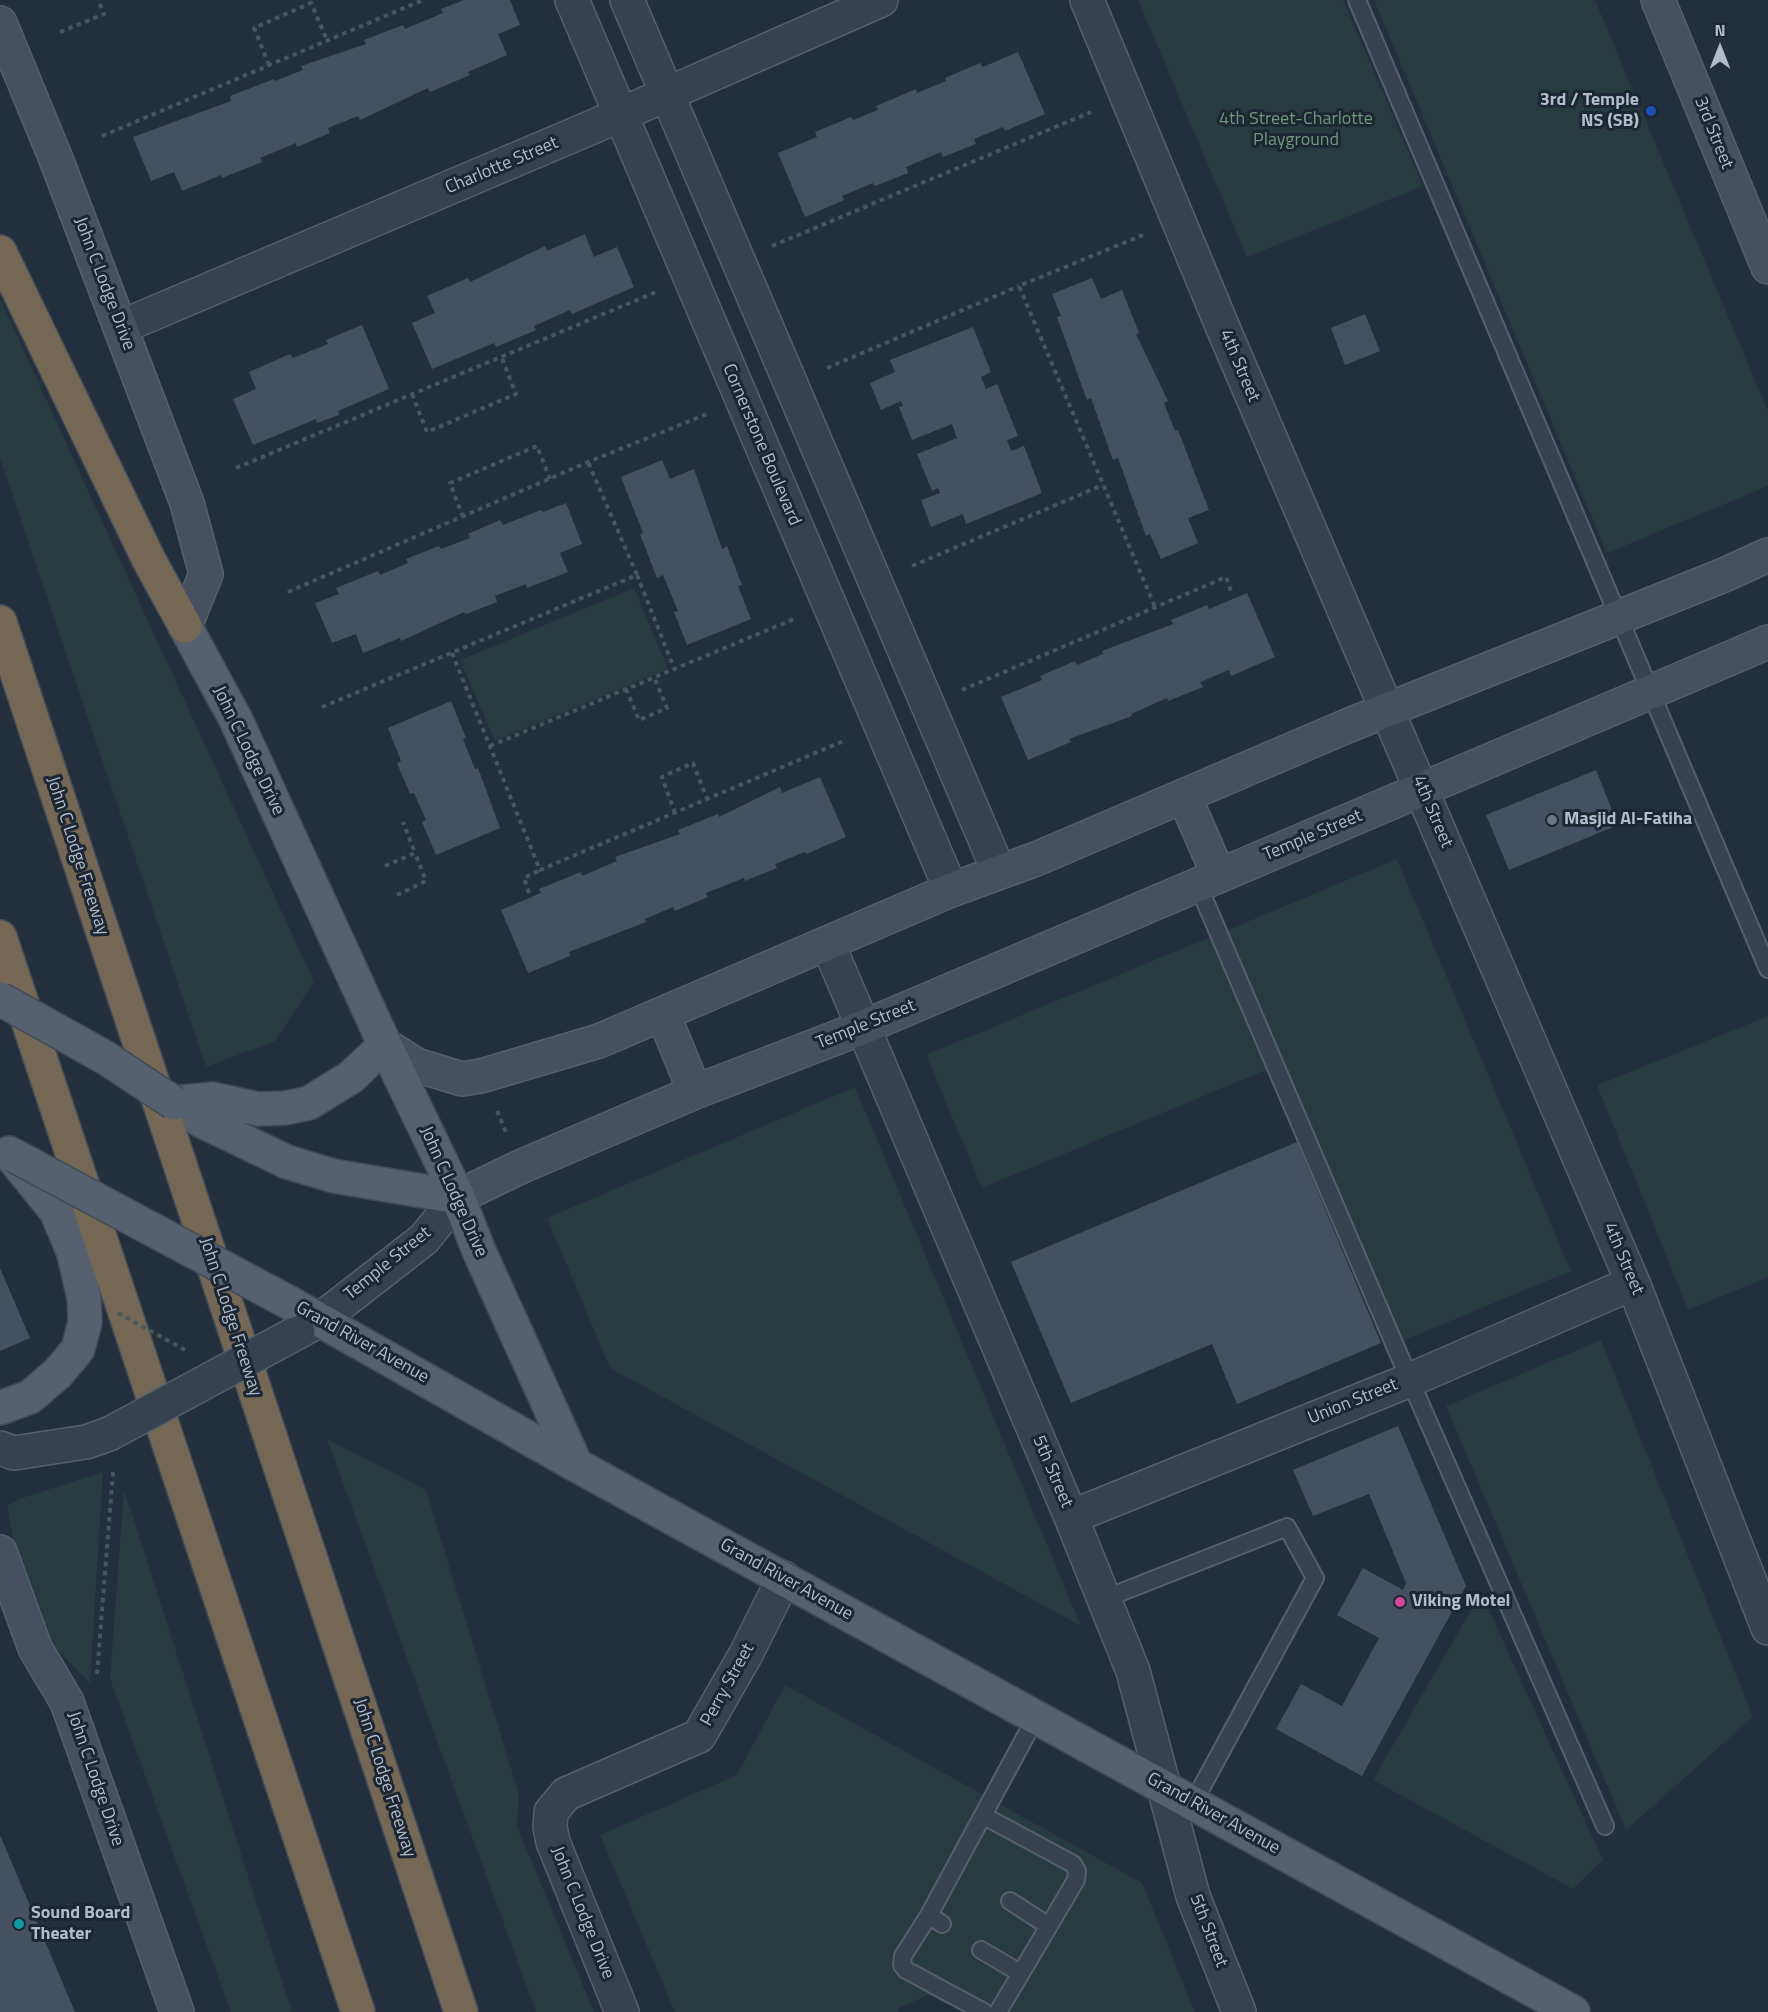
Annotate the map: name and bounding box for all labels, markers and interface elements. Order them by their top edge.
north arrow [1690,18,1750,78]
text: N [1714,18,1726,42]
place label: 3rd / Temple NS (SB) [1540,90,1639,132]
street label: 3rd Street [1689,94,1737,172]
marker: 3rd / Temple NS (SB) [1644,104,1658,118]
park label: 4th Street-Charlotte Playground [1219,109,1373,152]
street label: Charlotte Street [442,133,562,199]
street label: John C Lodge Drive [69,214,139,354]
street label: 4th Street [1214,327,1264,405]
street label: Cornerstone Boulevard [717,361,805,529]
street label: John C Lodge Drive [207,683,289,819]
street label: 4th Street [1407,773,1457,851]
street label: John C Lodge Freeway [41,774,113,938]
street label: Temple Street [1260,806,1366,866]
place label: Masjid Al-Fatiha [1564,809,1692,831]
marker: Masjid Al-Fatiha [1545,813,1559,827]
street label: Temple Street [813,995,919,1055]
street label: John C Lodge Drive [414,1123,492,1261]
street label: 4th Street [1598,1220,1648,1298]
street label: Temple Street [340,1223,436,1305]
street label: John C Lodge Freeway [194,1235,266,1399]
street label: Grand River Avenue [292,1298,432,1388]
street label: Union Street [1305,1374,1401,1430]
street label: 5th Street [1027,1433,1077,1511]
street label: Grand River Avenue [716,1535,856,1625]
place label: Viking Motel [1412,1591,1510,1613]
marker: Viking Motel [1393,1595,1407,1609]
street label: Perry Street [696,1640,760,1730]
street label: John C Lodge Freeway [348,1696,420,1860]
street label: John C Lodge Drive [62,1709,128,1849]
street label: Grand River Avenue [1143,1769,1283,1859]
street label: John C Lodge Drive [546,1844,618,1982]
street label: 5th Street [1184,1891,1232,1971]
place label: Sound Board Theater [31,1903,130,1946]
marker: Sound Board Theater [12,1917,26,1931]

